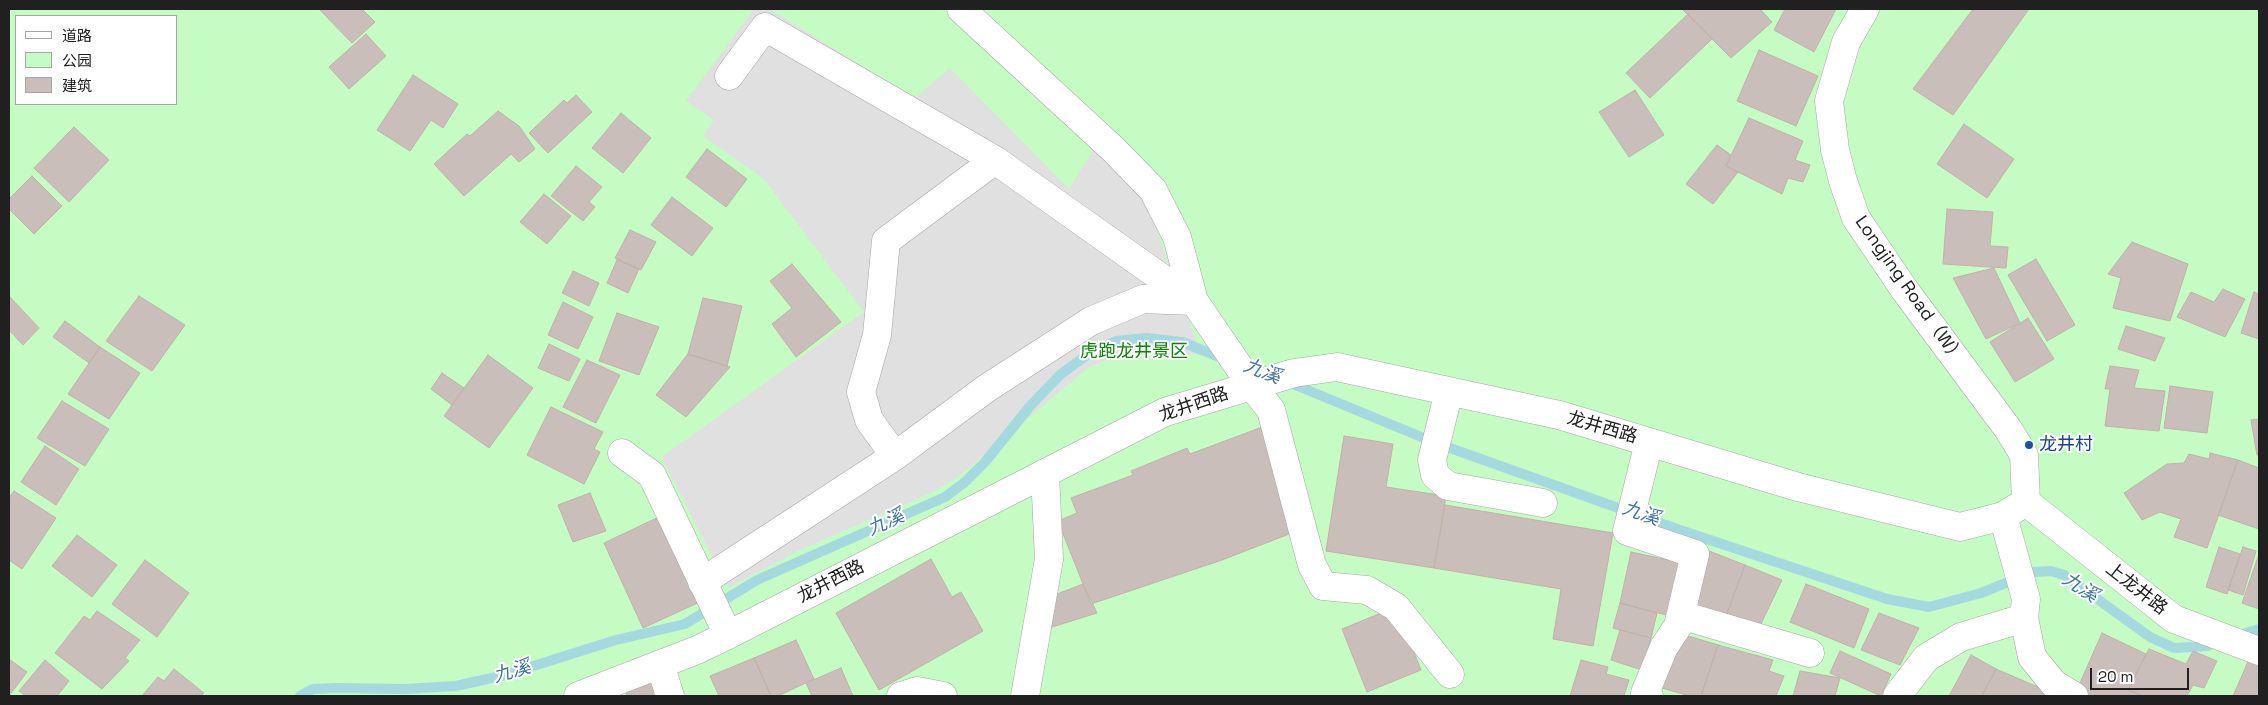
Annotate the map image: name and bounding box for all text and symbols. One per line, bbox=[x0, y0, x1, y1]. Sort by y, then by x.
legend bbox=[15, 15, 178, 105]
text: 道路 bbox=[62, 26, 92, 45]
text: 公园 bbox=[62, 51, 92, 70]
text: 建筑 bbox=[62, 76, 92, 95]
street label: Longjing Road（W） bbox=[1850, 212, 1968, 368]
park label: 虎跑龙井景区 bbox=[1080, 341, 1188, 363]
water label: 九溪 bbox=[1240, 355, 1284, 389]
street label: 龙井西路 bbox=[1156, 383, 1232, 427]
street label: 龙井西路 bbox=[1564, 408, 1640, 448]
place label: 龙井村 bbox=[2039, 434, 2093, 456]
marker: 龙井村 bbox=[2023, 439, 2035, 451]
water label: 九溪 bbox=[1619, 497, 1663, 531]
water label: 九溪 bbox=[864, 505, 908, 541]
street label: 龙井西路 bbox=[794, 556, 868, 608]
street label: 上龙井路 bbox=[2101, 558, 2171, 620]
water label: 九溪 bbox=[2058, 568, 2102, 608]
water label: 九溪 bbox=[491, 656, 533, 688]
scale bar bbox=[2093, 658, 2192, 690]
text: 20 m bbox=[2098, 667, 2133, 686]

